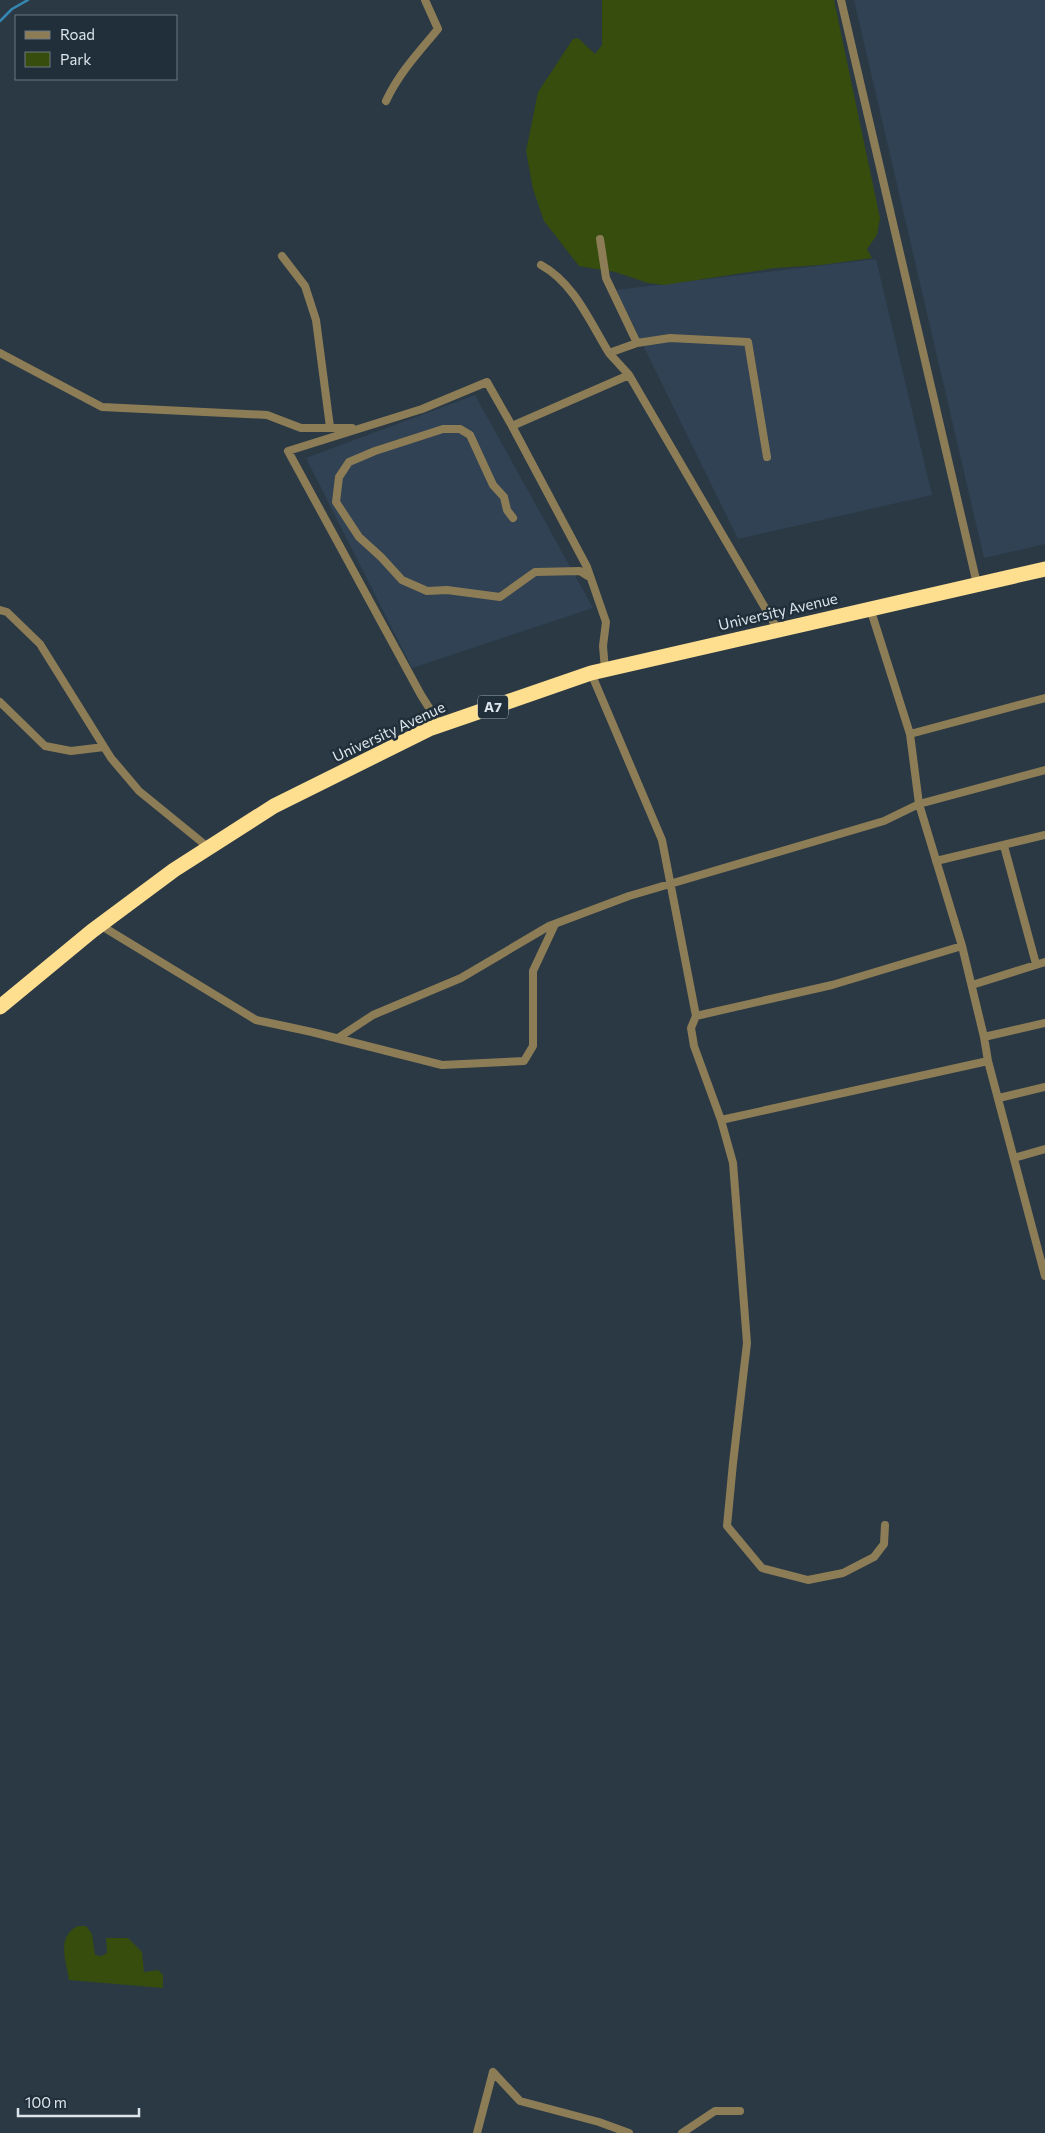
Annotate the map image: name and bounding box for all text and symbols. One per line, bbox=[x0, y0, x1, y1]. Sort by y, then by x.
legend bbox=[15, 15, 178, 80]
text: Road bbox=[60, 25, 95, 43]
text: Park bbox=[60, 50, 91, 68]
street label: University Avenue bbox=[716, 589, 839, 634]
road number: A7 bbox=[478, 696, 508, 719]
street label: University Avenue bbox=[330, 697, 448, 765]
scale bar bbox=[18, 2086, 139, 2118]
text: 100 m bbox=[25, 2093, 67, 2111]

